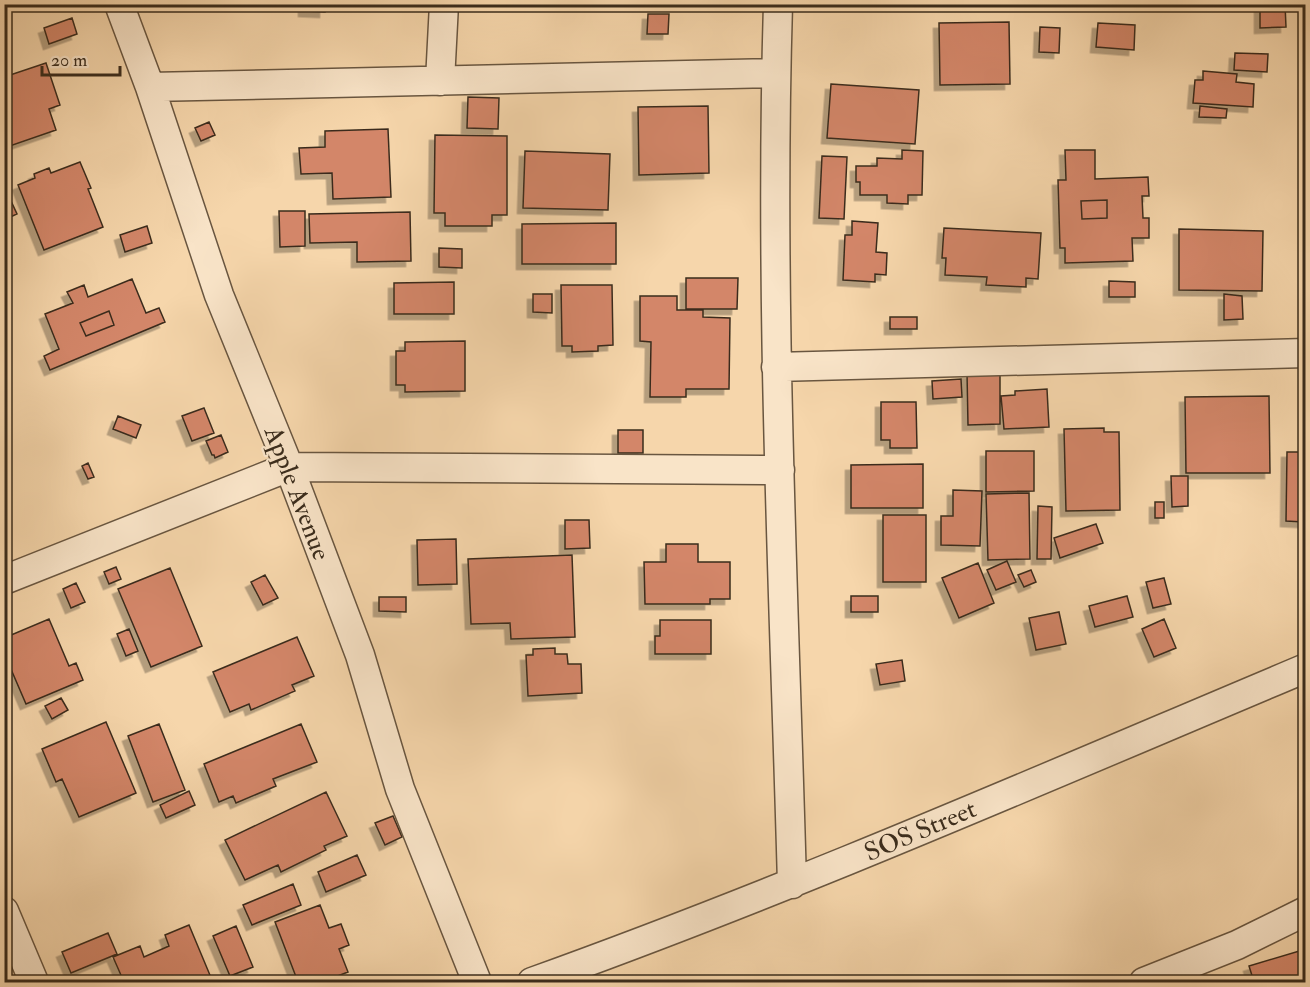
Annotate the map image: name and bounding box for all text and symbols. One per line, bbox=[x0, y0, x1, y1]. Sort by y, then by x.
scale bar bbox=[42, 39, 120, 77]
text: 20 m bbox=[51, 49, 87, 72]
street label: Apple Avenue bbox=[256, 421, 337, 565]
street label: SOS Street bbox=[860, 793, 981, 869]

